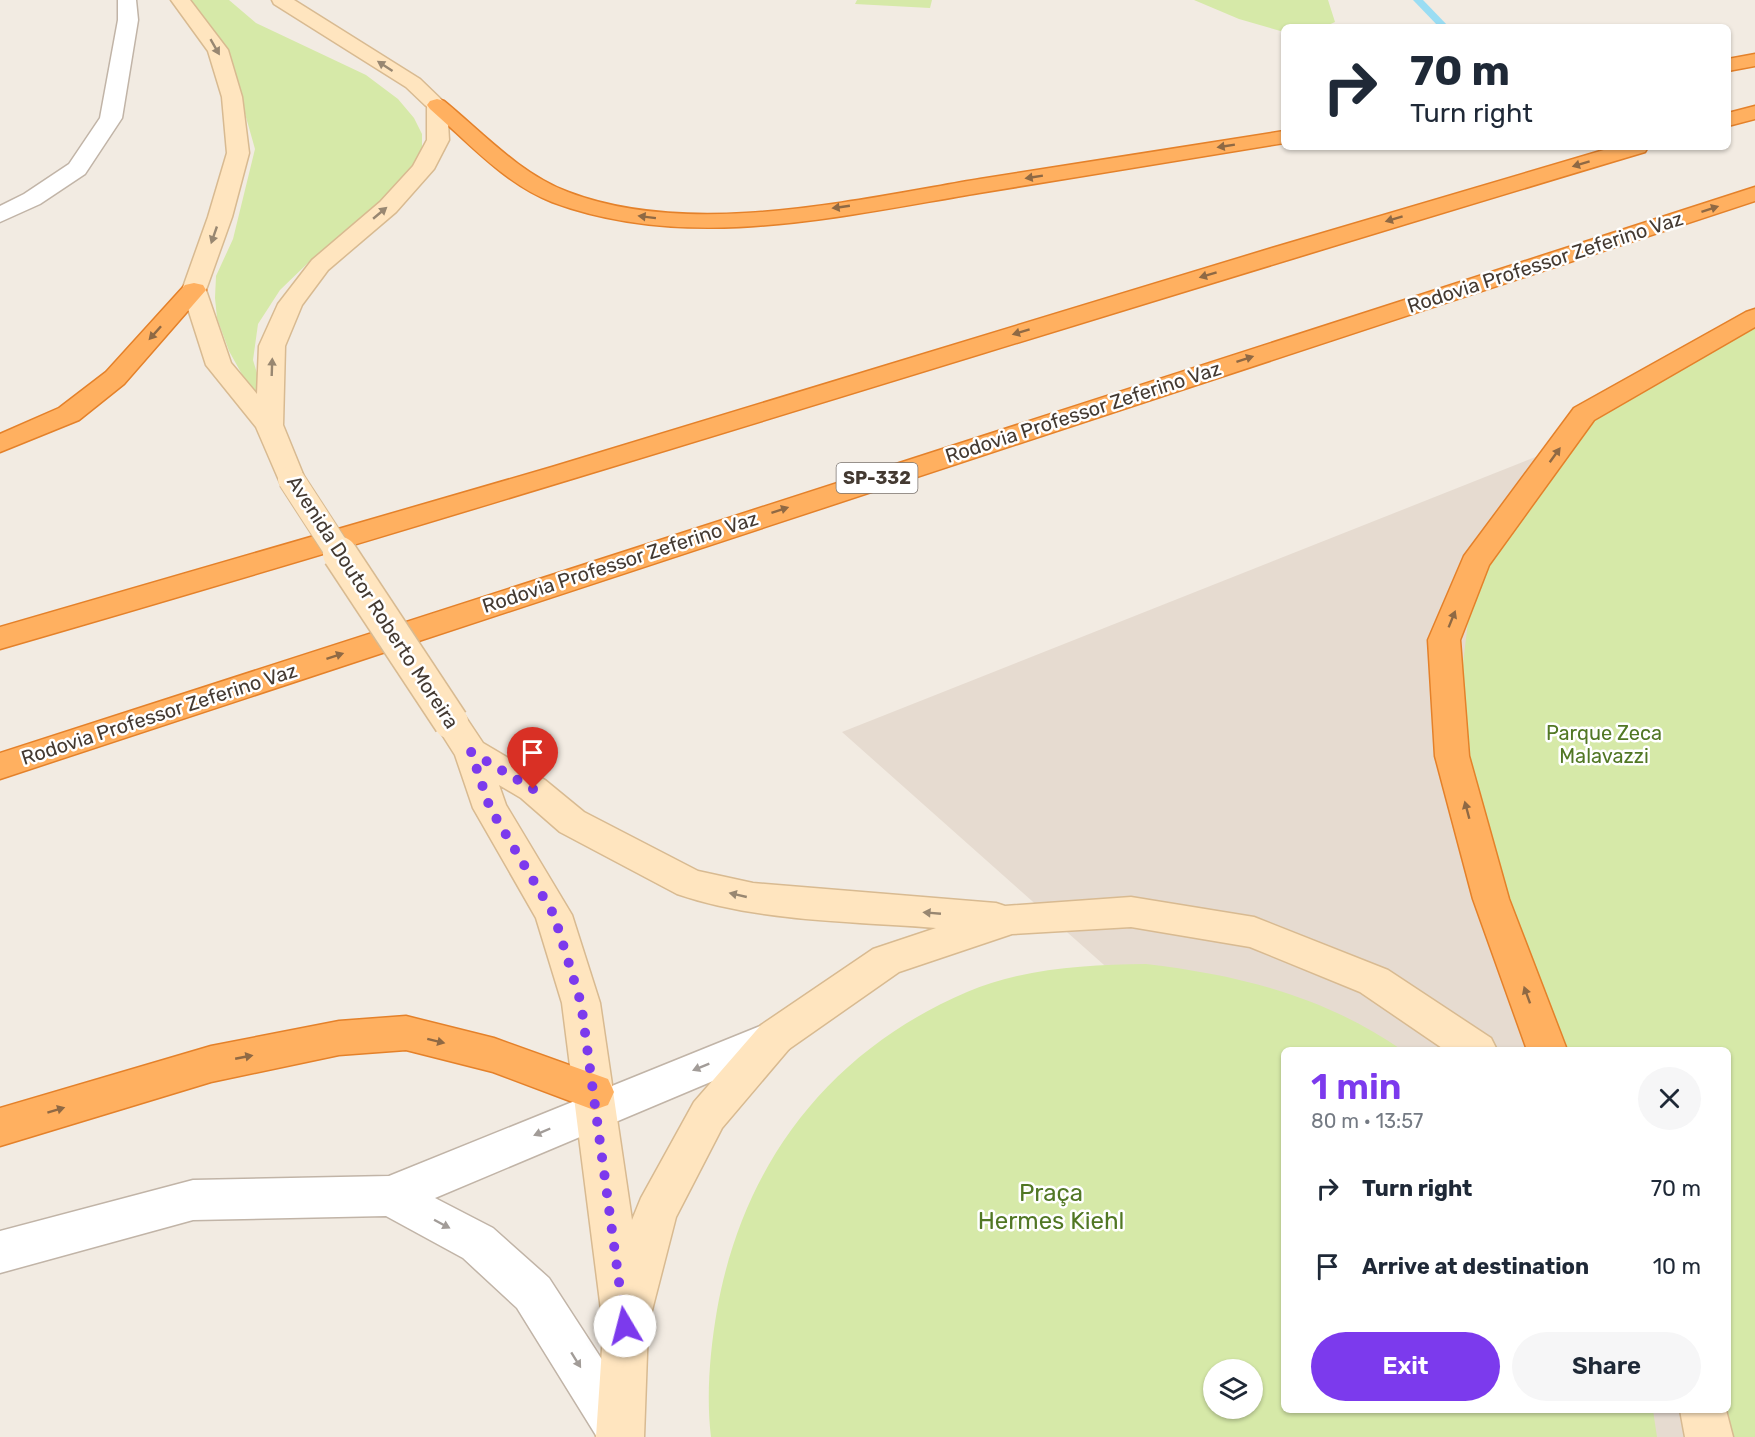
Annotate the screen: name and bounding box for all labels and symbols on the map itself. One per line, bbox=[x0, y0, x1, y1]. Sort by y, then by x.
one-way arrow bbox=[210, 39, 220, 56]
one-way arrow bbox=[377, 60, 394, 71]
one-way arrow bbox=[1217, 142, 1236, 151]
one-way arrow bbox=[1572, 160, 1590, 169]
one-way arrow bbox=[1024, 173, 1043, 182]
one-way arrow bbox=[832, 203, 851, 212]
one-way arrow bbox=[1701, 203, 1719, 213]
street label: Rodovia Professor Zeferino Vaz bbox=[1404, 206, 1686, 318]
one-way arrow bbox=[372, 207, 388, 220]
one-way arrow bbox=[637, 212, 656, 221]
one-way arrow bbox=[1385, 215, 1403, 224]
one-way arrow bbox=[208, 226, 218, 244]
one-way arrow bbox=[1199, 271, 1217, 280]
one-way arrow bbox=[149, 325, 162, 340]
one-way arrow bbox=[1012, 328, 1030, 337]
one-way arrow bbox=[1236, 354, 1254, 363]
street label: Rodovia Professor Zeferino Vaz bbox=[942, 356, 1224, 468]
one-way arrow bbox=[267, 357, 276, 376]
one-way arrow bbox=[1549, 447, 1561, 463]
road number: SP-332 bbox=[836, 463, 918, 493]
street label: Avenida Doutor Roberto Moreira bbox=[282, 471, 464, 733]
one-way arrow bbox=[771, 505, 789, 514]
street label: Rodovia Professor Zeferino Vaz bbox=[479, 506, 761, 618]
one-way arrow bbox=[1448, 610, 1457, 628]
one-way arrow bbox=[326, 650, 344, 660]
street label: Rodovia Professor Zeferino Vaz bbox=[18, 658, 300, 770]
park label: Parque Zeca Malavazzi bbox=[1546, 721, 1662, 768]
pin bbox=[507, 727, 558, 789]
one-way arrow bbox=[1461, 801, 1471, 819]
one-way arrow bbox=[729, 889, 748, 899]
one-way arrow bbox=[923, 908, 942, 918]
one-way arrow bbox=[1521, 986, 1531, 1004]
one-way arrow bbox=[426, 1036, 445, 1046]
one-way arrow bbox=[234, 1052, 253, 1061]
one-way arrow bbox=[692, 1062, 710, 1072]
one-way arrow bbox=[47, 1105, 65, 1114]
one-way arrow bbox=[532, 1127, 550, 1137]
park label: Praça Hermes Kiehl bbox=[978, 1179, 1124, 1235]
one-way arrow bbox=[434, 1219, 451, 1229]
position arrow bbox=[593, 1294, 657, 1358]
one-way arrow bbox=[570, 1352, 581, 1368]

